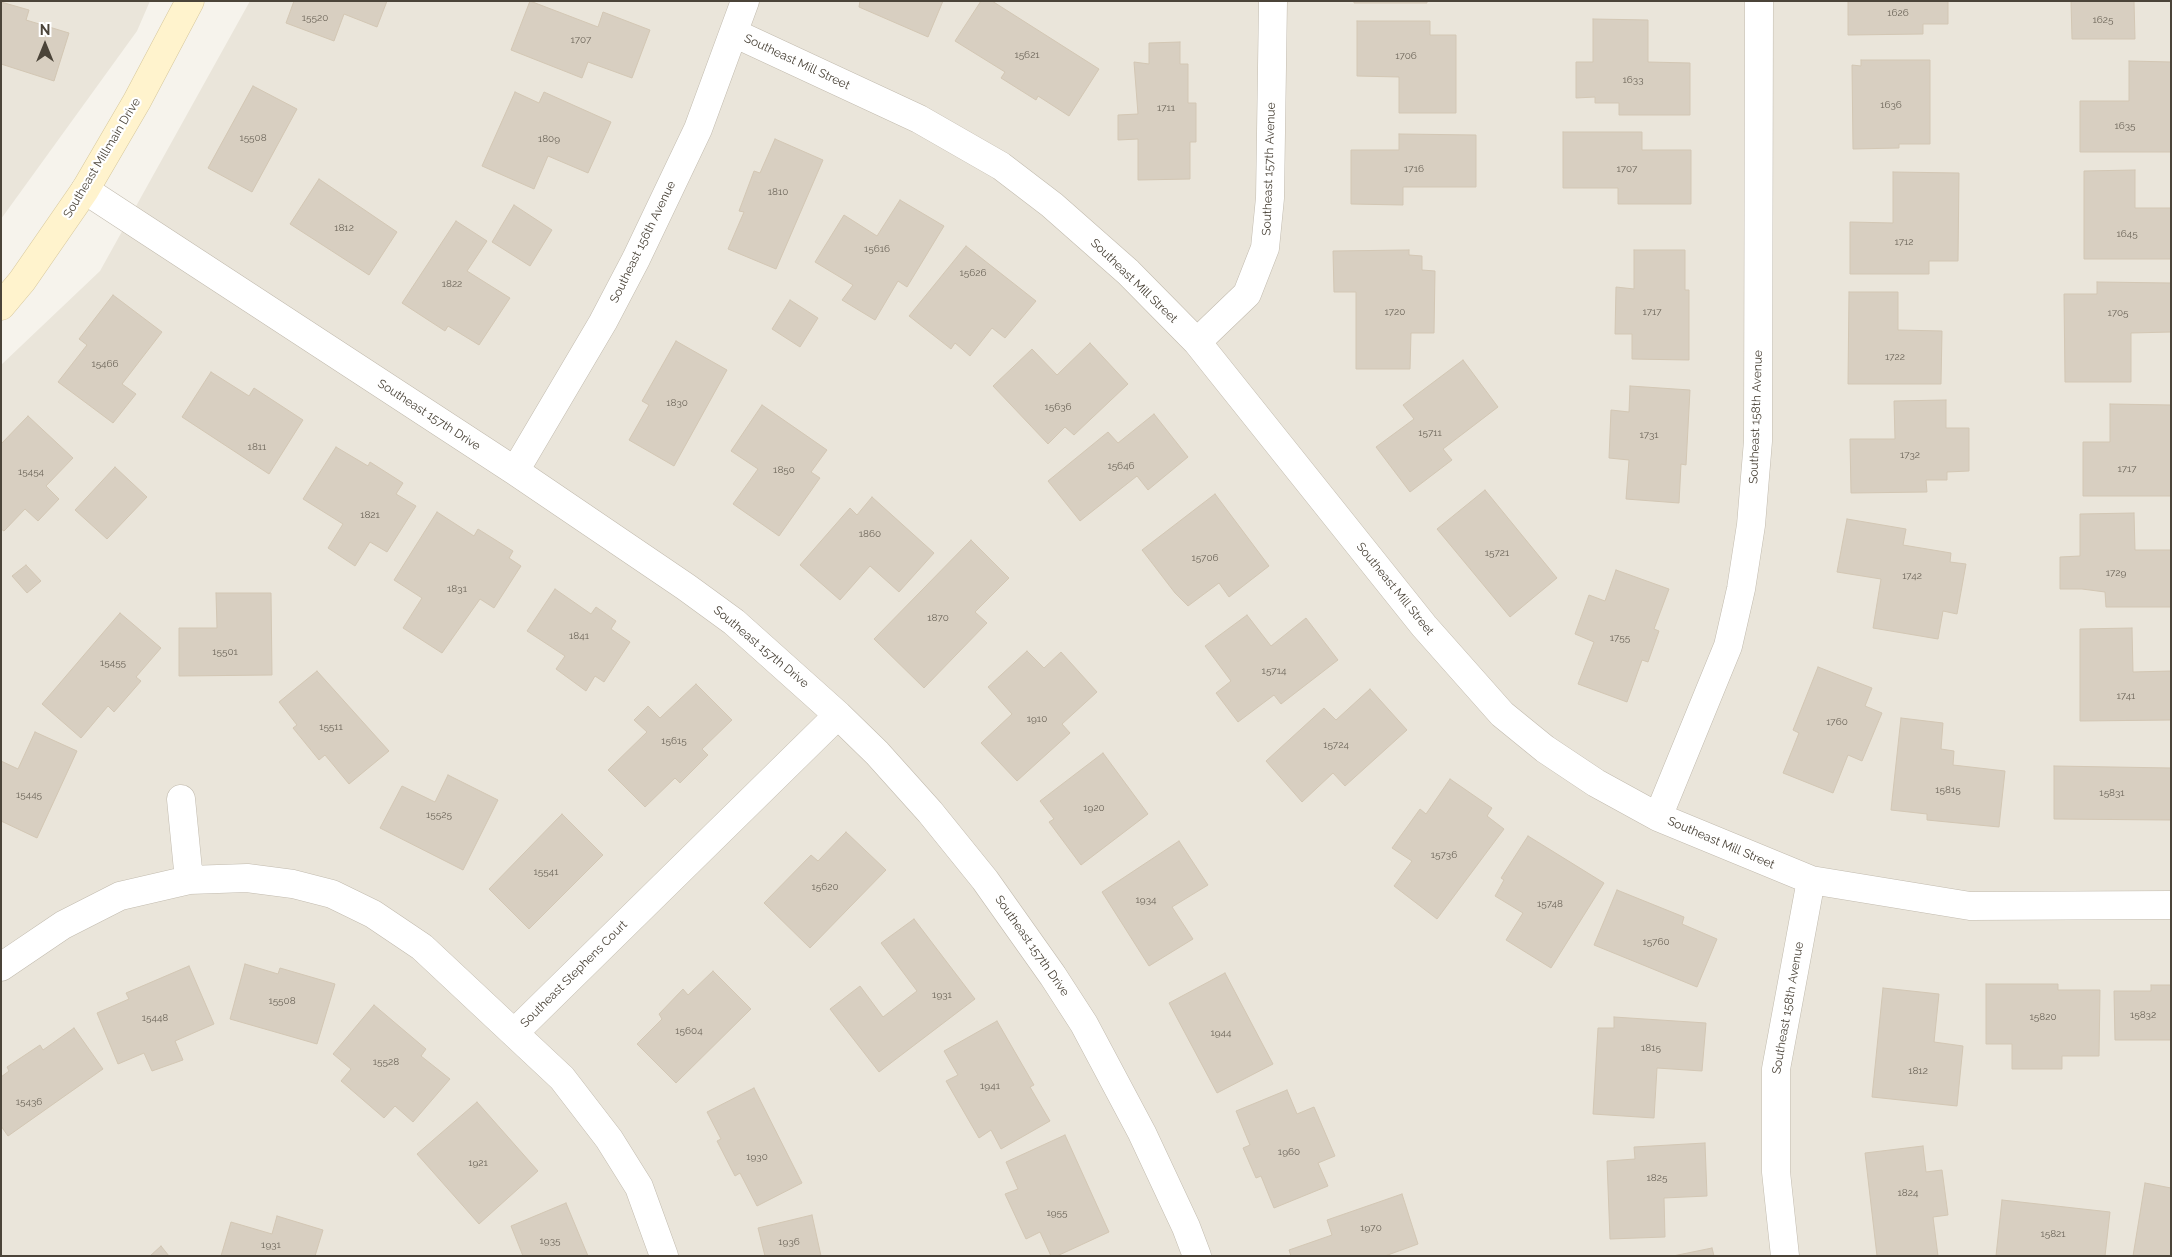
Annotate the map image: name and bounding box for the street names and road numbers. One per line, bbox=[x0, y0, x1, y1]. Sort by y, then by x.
street label: Southeast Mill Street bbox=[742, 31, 852, 93]
street label: Southeast Millmain Drive bbox=[60, 95, 144, 221]
street label: Southeast 157th Avenue bbox=[1259, 102, 1279, 236]
street label: Southeast 156th Avenue bbox=[607, 179, 679, 305]
street label: Southeast Mill Street bbox=[1088, 236, 1180, 326]
street label: Southeast 158th Avenue bbox=[1746, 350, 1766, 484]
street label: Southeast 157th Drive bbox=[375, 376, 483, 454]
street label: Southeast Mill Street bbox=[1353, 540, 1437, 638]
street label: Southeast 157th Drive bbox=[710, 603, 812, 691]
street label: Southeast Mill Street bbox=[1665, 814, 1777, 872]
street label: Southeast 157th Drive bbox=[992, 893, 1072, 999]
street label: Southeast Stephens Court bbox=[518, 918, 630, 1030]
street label: Southeast 158th Avenue bbox=[1769, 941, 1807, 1075]

